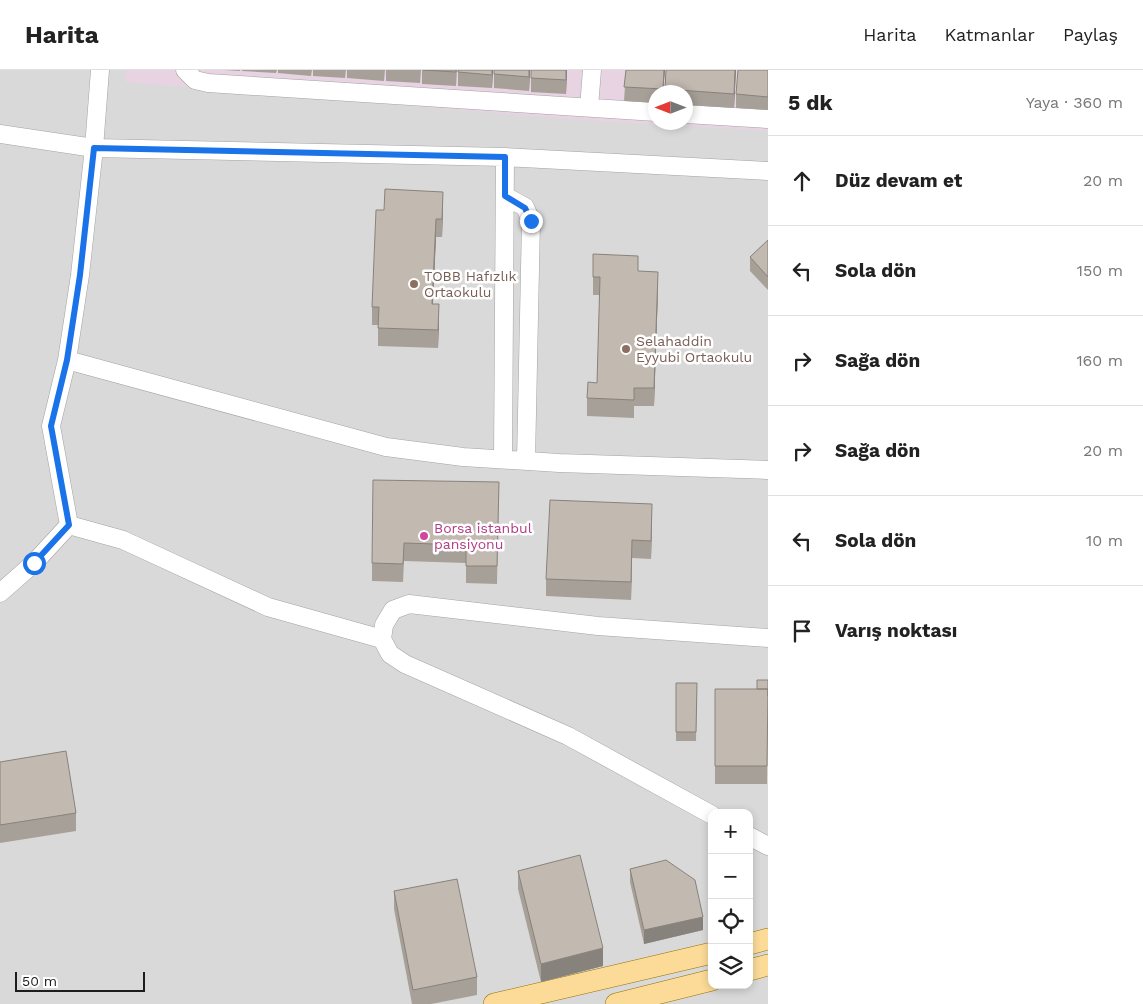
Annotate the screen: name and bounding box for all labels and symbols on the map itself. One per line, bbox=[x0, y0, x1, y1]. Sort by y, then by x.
north arrow bbox=[648, 85, 693, 130]
route end bbox=[520, 210, 543, 233]
place label: TOBB Hafızlık Ortaokulu bbox=[424, 268, 516, 300]
marker: TOBB Hafızlık Ortaokulu bbox=[408, 278, 420, 290]
place label: Selahaddin Eyyubi Ortaokulu bbox=[636, 333, 752, 365]
marker: Selahaddin Eyyubi Ortaokulu bbox=[620, 343, 632, 355]
place label: Borsa istanbul pansiyonu bbox=[434, 520, 533, 552]
marker: Borsa istanbul pansiyonu bbox=[418, 530, 430, 542]
route start bbox=[23, 552, 46, 575]
scale bar bbox=[15, 969, 145, 992]

